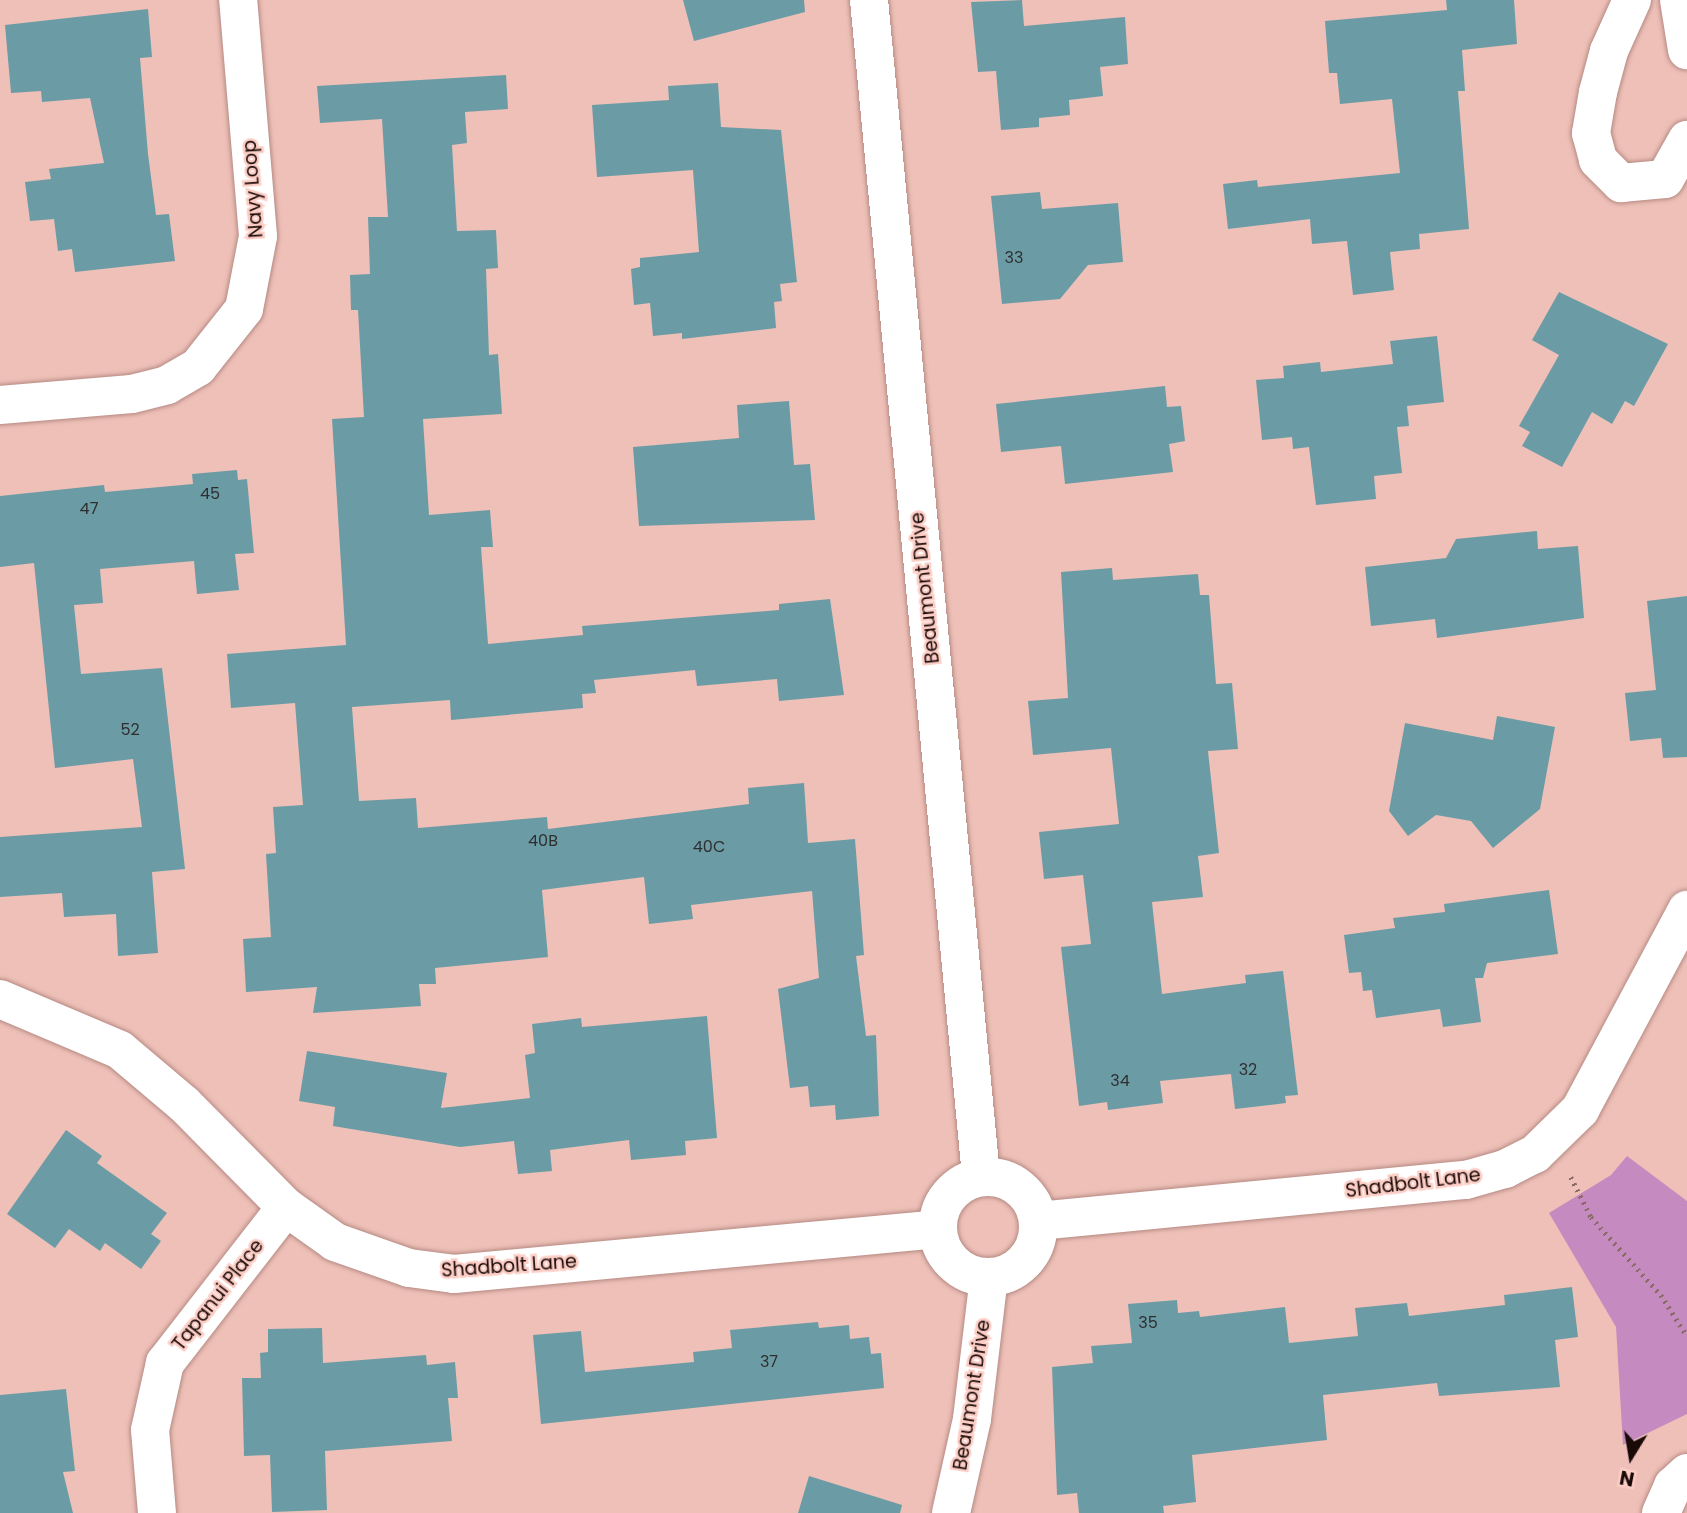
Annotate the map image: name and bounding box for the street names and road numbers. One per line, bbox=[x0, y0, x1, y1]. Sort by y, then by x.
street label: Navy Loop bbox=[238, 139, 268, 239]
street label: Beaumont Drive bbox=[906, 511, 944, 665]
street label: Shadbolt Lane bbox=[1344, 1163, 1482, 1203]
street label: Tapanui Place bbox=[168, 1235, 268, 1355]
street label: Shadbolt Lane bbox=[441, 1250, 577, 1282]
street label: Beaumont Drive bbox=[949, 1318, 995, 1472]

